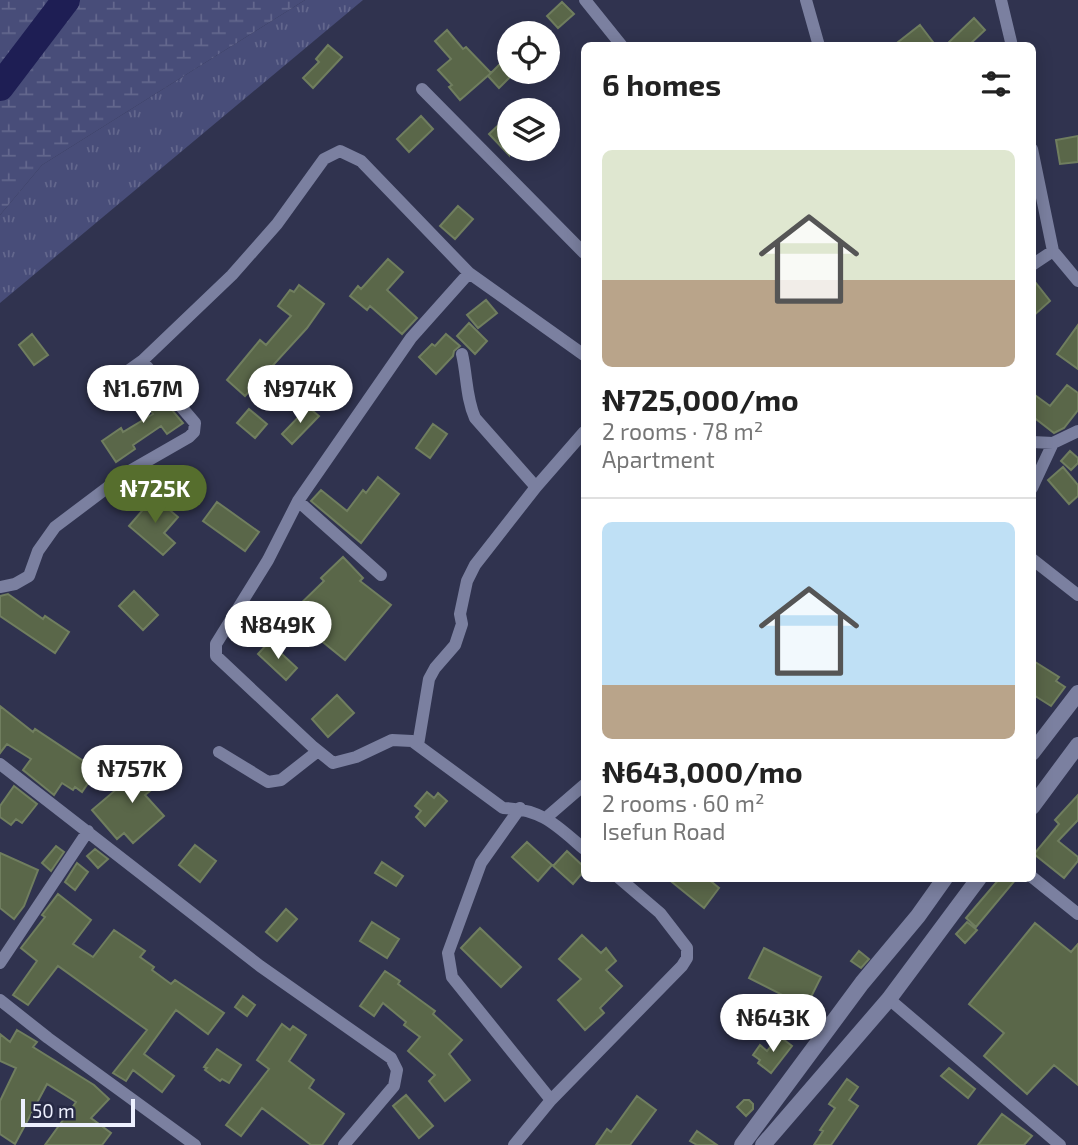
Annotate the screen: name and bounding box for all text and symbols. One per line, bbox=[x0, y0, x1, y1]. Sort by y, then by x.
map controls bbox=[497, 21, 560, 161]
button: locate bbox=[497, 21, 560, 84]
icon: filters bbox=[977, 65, 1015, 103]
text: 6 homes bbox=[602, 66, 721, 102]
button: layers bbox=[497, 98, 560, 161]
icon: home bbox=[746, 196, 872, 322]
pin: ₦1.67M bbox=[86, 366, 200, 425]
pin: ₦974K bbox=[251, 366, 349, 425]
text: ₦1.67M bbox=[103, 374, 183, 402]
text: ₦974K bbox=[264, 374, 336, 402]
text: ₦725,000/mo bbox=[602, 381, 799, 417]
text: 2 rooms · 78 m² bbox=[602, 417, 763, 445]
text: Apartment bbox=[602, 445, 715, 473]
pin: ₦725K bbox=[106, 466, 204, 525]
text: ₦725K bbox=[120, 474, 190, 502]
icon: home bbox=[746, 568, 872, 694]
pin: ₦849K bbox=[229, 602, 327, 661]
text: ₦849K bbox=[241, 610, 315, 638]
pin: ₦757K bbox=[83, 746, 181, 805]
text: ₦643,000/mo bbox=[602, 753, 803, 789]
text: ₦757K bbox=[97, 754, 167, 782]
text: 2 rooms · 60 m² bbox=[602, 789, 764, 817]
text: Isefun Road bbox=[602, 817, 725, 845]
pin: ₦643K bbox=[724, 995, 822, 1054]
text: ₦643K bbox=[736, 1003, 810, 1031]
scale bar bbox=[21, 1096, 135, 1128]
text: 50 m bbox=[32, 1099, 75, 1122]

